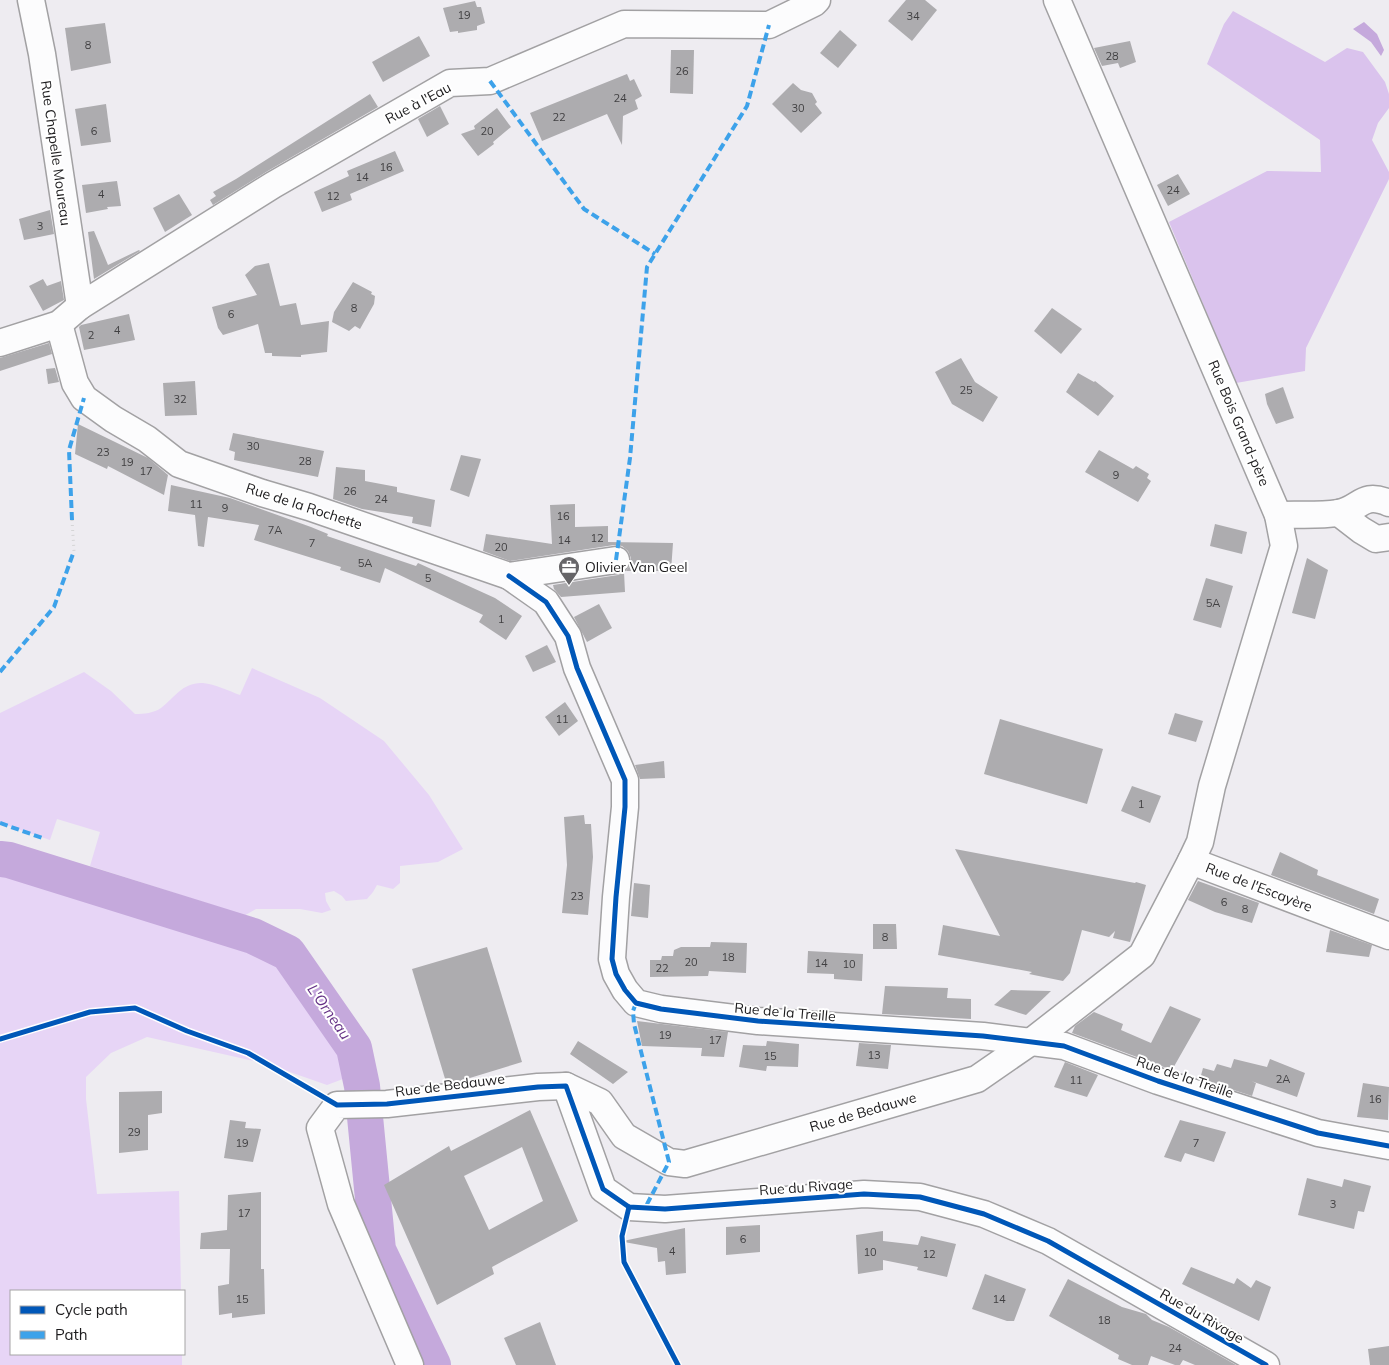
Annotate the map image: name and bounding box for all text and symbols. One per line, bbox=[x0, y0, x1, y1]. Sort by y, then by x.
house number: 19 bbox=[457, 8, 471, 22]
house number: 34 bbox=[906, 9, 920, 23]
house number: 8 bbox=[85, 38, 92, 52]
house number: 28 bbox=[1105, 49, 1119, 63]
house number: 26 bbox=[675, 64, 689, 78]
street label: Rue à l'Eau bbox=[382, 78, 454, 128]
street label: Rue Chapelle Moureau bbox=[37, 79, 75, 227]
house number: 24 bbox=[613, 91, 627, 105]
house number: 30 bbox=[791, 101, 805, 115]
house number: 22 bbox=[552, 110, 566, 124]
house number: 6 bbox=[91, 124, 98, 138]
house number: 20 bbox=[480, 124, 494, 138]
house number: 16 bbox=[379, 160, 393, 174]
house number: 14 bbox=[355, 170, 369, 184]
house number: 24 bbox=[1166, 183, 1180, 197]
house number: 4 bbox=[98, 187, 105, 201]
house number: 12 bbox=[326, 189, 340, 203]
house number: 3 bbox=[37, 219, 43, 233]
house number: 8 bbox=[351, 301, 358, 315]
house number: 6 bbox=[228, 307, 235, 321]
house number: 4 bbox=[114, 323, 121, 337]
house number: 2 bbox=[88, 328, 95, 342]
street label: Rue Bois Grand-père bbox=[1204, 357, 1274, 489]
house number: 25 bbox=[959, 383, 973, 397]
house number: 32 bbox=[173, 392, 187, 406]
house number: 30 bbox=[246, 439, 260, 453]
house number: 23 bbox=[96, 445, 110, 459]
house number: 28 bbox=[298, 454, 312, 468]
house number: 19 bbox=[120, 455, 134, 469]
house number: 17 bbox=[139, 464, 153, 478]
house number: 9 bbox=[1113, 468, 1119, 482]
street label: Rue de la Rochette bbox=[243, 479, 365, 533]
house number: 26 bbox=[343, 484, 357, 498]
house number: 24 bbox=[374, 492, 388, 506]
house number: 11 bbox=[189, 497, 203, 511]
house number: 9 bbox=[222, 501, 228, 515]
house number: 16 bbox=[556, 509, 570, 523]
house number: 7A bbox=[268, 523, 282, 537]
house number: 12 bbox=[590, 531, 604, 545]
house number: 14 bbox=[557, 533, 571, 547]
house number: 7 bbox=[309, 536, 315, 550]
house number: 20 bbox=[494, 540, 508, 554]
office icon: Olivier Van Geel bbox=[557, 555, 581, 586]
house number: 5A bbox=[358, 556, 372, 570]
place label: Olivier Van Geel bbox=[585, 558, 688, 576]
house number: 5 bbox=[425, 571, 432, 585]
house number: 5A bbox=[1206, 596, 1220, 610]
house number: 1 bbox=[498, 612, 504, 626]
house number: 11 bbox=[555, 712, 569, 726]
house number: 1 bbox=[1138, 797, 1144, 811]
street label: Rue de l'Escayère bbox=[1203, 858, 1315, 916]
house number: 23 bbox=[570, 889, 584, 903]
house number: 6 bbox=[1221, 895, 1228, 909]
house number: 8 bbox=[1242, 902, 1249, 916]
house number: 8 bbox=[882, 930, 889, 944]
house number: 18 bbox=[721, 950, 735, 964]
house number: 20 bbox=[684, 955, 698, 969]
house number: 14 bbox=[814, 956, 828, 970]
house number: 10 bbox=[842, 957, 856, 971]
house number: 22 bbox=[655, 961, 669, 975]
water label: L'Orneau bbox=[304, 980, 355, 1043]
street label: Rue de la Treille bbox=[734, 999, 836, 1025]
house number: 19 bbox=[658, 1028, 672, 1042]
house number: 17 bbox=[708, 1033, 722, 1047]
house number: 13 bbox=[867, 1048, 881, 1062]
house number: 15 bbox=[763, 1049, 777, 1063]
street label: Rue de la Treille bbox=[1134, 1052, 1236, 1102]
street label: Rue de Bedauwe bbox=[394, 1069, 506, 1101]
house number: 2A bbox=[1276, 1072, 1290, 1086]
house number: 11 bbox=[1069, 1073, 1083, 1087]
street label: Rue de Bedauwe bbox=[807, 1088, 919, 1136]
house number: 16 bbox=[1368, 1092, 1382, 1106]
house number: 29 bbox=[127, 1125, 141, 1139]
house number: 19 bbox=[235, 1136, 249, 1150]
house number: 7 bbox=[1193, 1136, 1199, 1150]
street label: Rue du Rivage bbox=[759, 1175, 853, 1199]
house number: 3 bbox=[1330, 1197, 1336, 1211]
house number: 17 bbox=[237, 1206, 251, 1220]
house number: 6 bbox=[740, 1232, 747, 1246]
house number: 4 bbox=[669, 1244, 676, 1258]
house number: 10 bbox=[863, 1245, 877, 1259]
house number: 12 bbox=[922, 1247, 936, 1261]
street label: Rue du Rivage bbox=[1157, 1285, 1247, 1347]
legend bbox=[10, 1290, 185, 1355]
house number: 15 bbox=[235, 1292, 249, 1306]
house number: 14 bbox=[992, 1292, 1006, 1306]
text: Cycle path bbox=[55, 1300, 128, 1319]
house number: 18 bbox=[1097, 1313, 1111, 1327]
text: Path bbox=[55, 1325, 87, 1344]
house number: 24 bbox=[1168, 1341, 1182, 1355]

